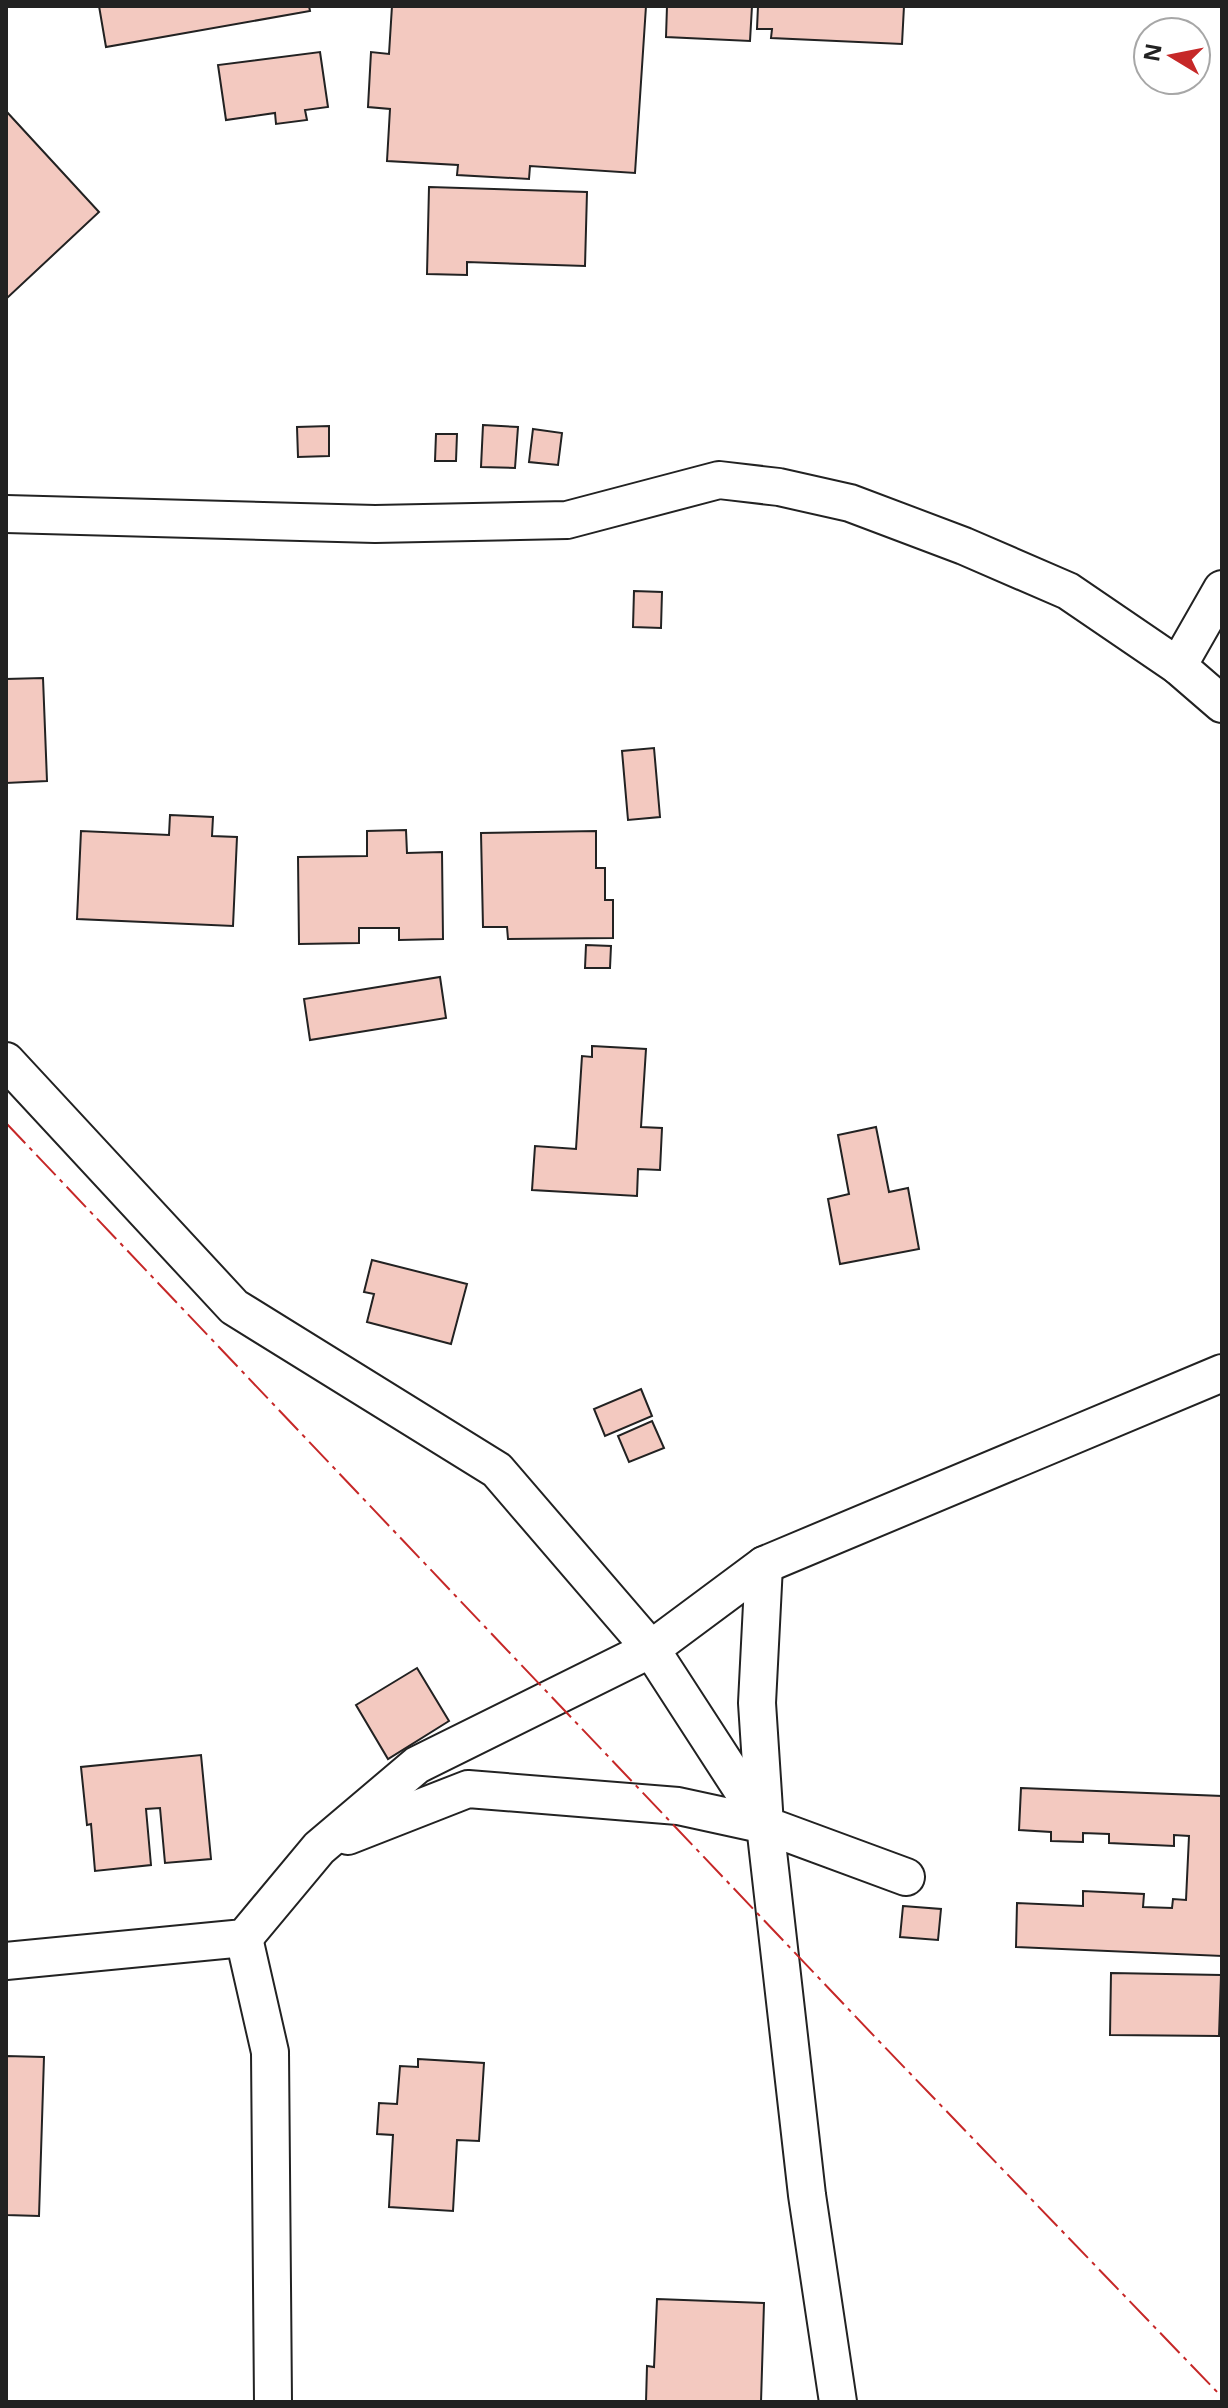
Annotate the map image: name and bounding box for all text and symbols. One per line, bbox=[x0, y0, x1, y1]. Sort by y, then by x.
north arrow bbox=[1132, 16, 1212, 96]
text: N bbox=[1135, 41, 1168, 64]

